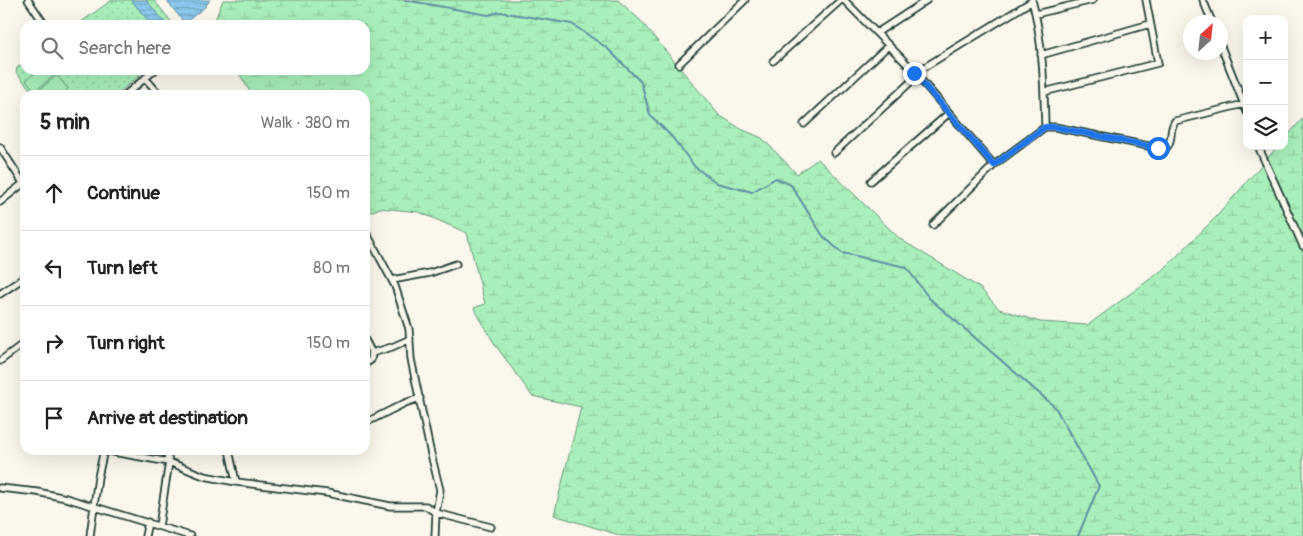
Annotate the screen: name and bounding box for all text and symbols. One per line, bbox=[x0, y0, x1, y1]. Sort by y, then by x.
north arrow bbox=[1183, 15, 1228, 60]
map controls bbox=[1243, 15, 1288, 150]
button: + bbox=[1243, 15, 1288, 60]
search box bbox=[20, 20, 370, 75]
icon: search bbox=[38, 34, 66, 62]
text: Search here bbox=[78, 36, 171, 60]
button: − bbox=[1243, 60, 1288, 105]
route end bbox=[903, 62, 926, 85]
button: layers bbox=[1243, 105, 1288, 150]
text: 5 min bbox=[40, 109, 90, 136]
text: Walk · 380 m bbox=[261, 113, 350, 133]
route start bbox=[1147, 137, 1170, 160]
icon: ahead bbox=[40, 179, 68, 207]
text: Continue bbox=[87, 181, 160, 205]
text: 150 m bbox=[306, 183, 350, 203]
icon: left bbox=[40, 254, 68, 282]
text: Turn left bbox=[87, 256, 157, 280]
text: 80 m bbox=[313, 258, 350, 278]
icon: right bbox=[40, 329, 68, 357]
text: Turn right bbox=[87, 331, 165, 355]
text: 150 m bbox=[306, 333, 350, 353]
icon: arrive bbox=[40, 404, 68, 432]
text: Arrive at destination bbox=[87, 406, 248, 430]

